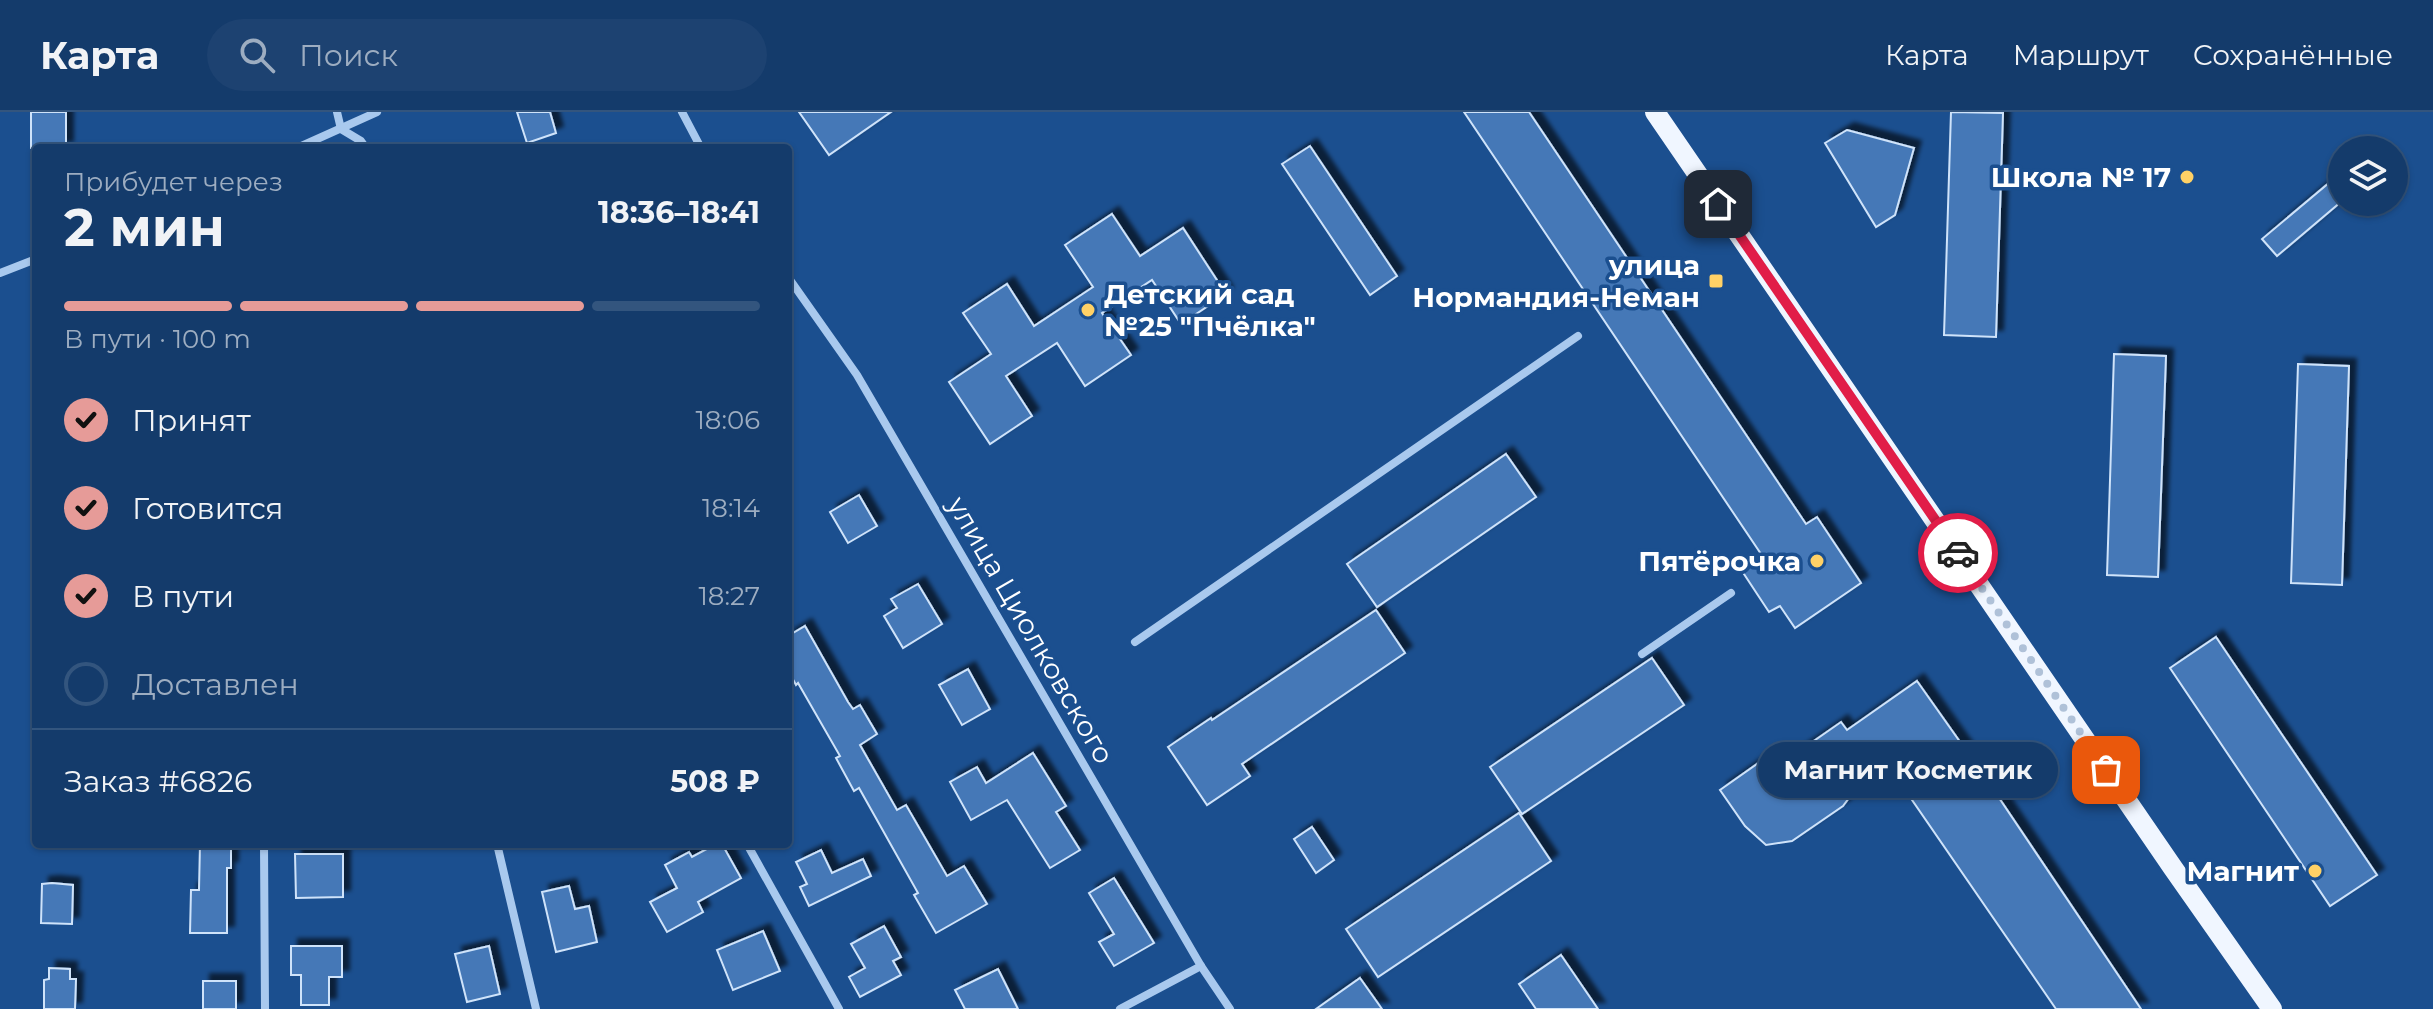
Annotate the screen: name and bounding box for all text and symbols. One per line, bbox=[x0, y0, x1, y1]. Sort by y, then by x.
search box bbox=[207, 19, 767, 91]
text: Карта bbox=[40, 32, 159, 79]
icon: search bbox=[235, 33, 279, 77]
text: Поиск bbox=[299, 37, 398, 74]
text: Карта bbox=[1885, 38, 1969, 72]
text: Маршрут bbox=[2013, 38, 2149, 72]
text: Сохранённые bbox=[2193, 38, 2393, 72]
map controls bbox=[2328, 136, 2408, 216]
button: layers bbox=[2328, 136, 2408, 216]
place label: Школа № 17 bbox=[1991, 160, 2171, 194]
text: Прибудет через bbox=[64, 166, 283, 198]
marker: Школа № 17 bbox=[2178, 168, 2196, 186]
pin bbox=[1684, 170, 1752, 238]
icon: home bbox=[1696, 182, 1740, 226]
text: 18:36–18:41 bbox=[598, 194, 760, 231]
text: 2 мин bbox=[64, 196, 225, 259]
place label: улица Нормандия-Неман bbox=[1412, 248, 1700, 314]
marker: улица Нормандия-Неман bbox=[1707, 272, 1725, 290]
place label: Детский сад №25 "Пчёлка" bbox=[1104, 277, 1316, 343]
marker: Детский сад №25 "Пчёлка" bbox=[1079, 301, 1097, 319]
text: В пути · 100 m bbox=[64, 323, 251, 355]
icon: check bbox=[64, 398, 108, 442]
text: Принят bbox=[132, 402, 251, 439]
text: 18:06 bbox=[695, 404, 760, 436]
icon: check bbox=[64, 486, 108, 530]
street label: улица Циолковского bbox=[940, 489, 1121, 770]
text: Готовится bbox=[132, 490, 284, 527]
text: 18:14 bbox=[702, 492, 760, 524]
courier bbox=[1918, 513, 1998, 593]
icon: car bbox=[1936, 531, 1980, 575]
place label: Пятёрочка bbox=[1638, 544, 1801, 578]
marker: Пятёрочка bbox=[1808, 552, 1826, 570]
icon: check bbox=[64, 574, 108, 618]
text: В пути bbox=[132, 578, 234, 615]
text: 18:27 bbox=[698, 580, 760, 612]
text: Доставлен bbox=[132, 666, 299, 703]
pin bbox=[2072, 736, 2140, 804]
callout: Магнит Косметик bbox=[1758, 742, 2058, 798]
icon: bag bbox=[2084, 748, 2128, 792]
text: Магнит Косметик bbox=[1783, 754, 2033, 786]
text: Заказ #6826 bbox=[64, 763, 252, 800]
text: 508 ₽ bbox=[670, 763, 760, 800]
place label: Магнит bbox=[2186, 854, 2299, 888]
marker: Магнит bbox=[2306, 862, 2324, 880]

